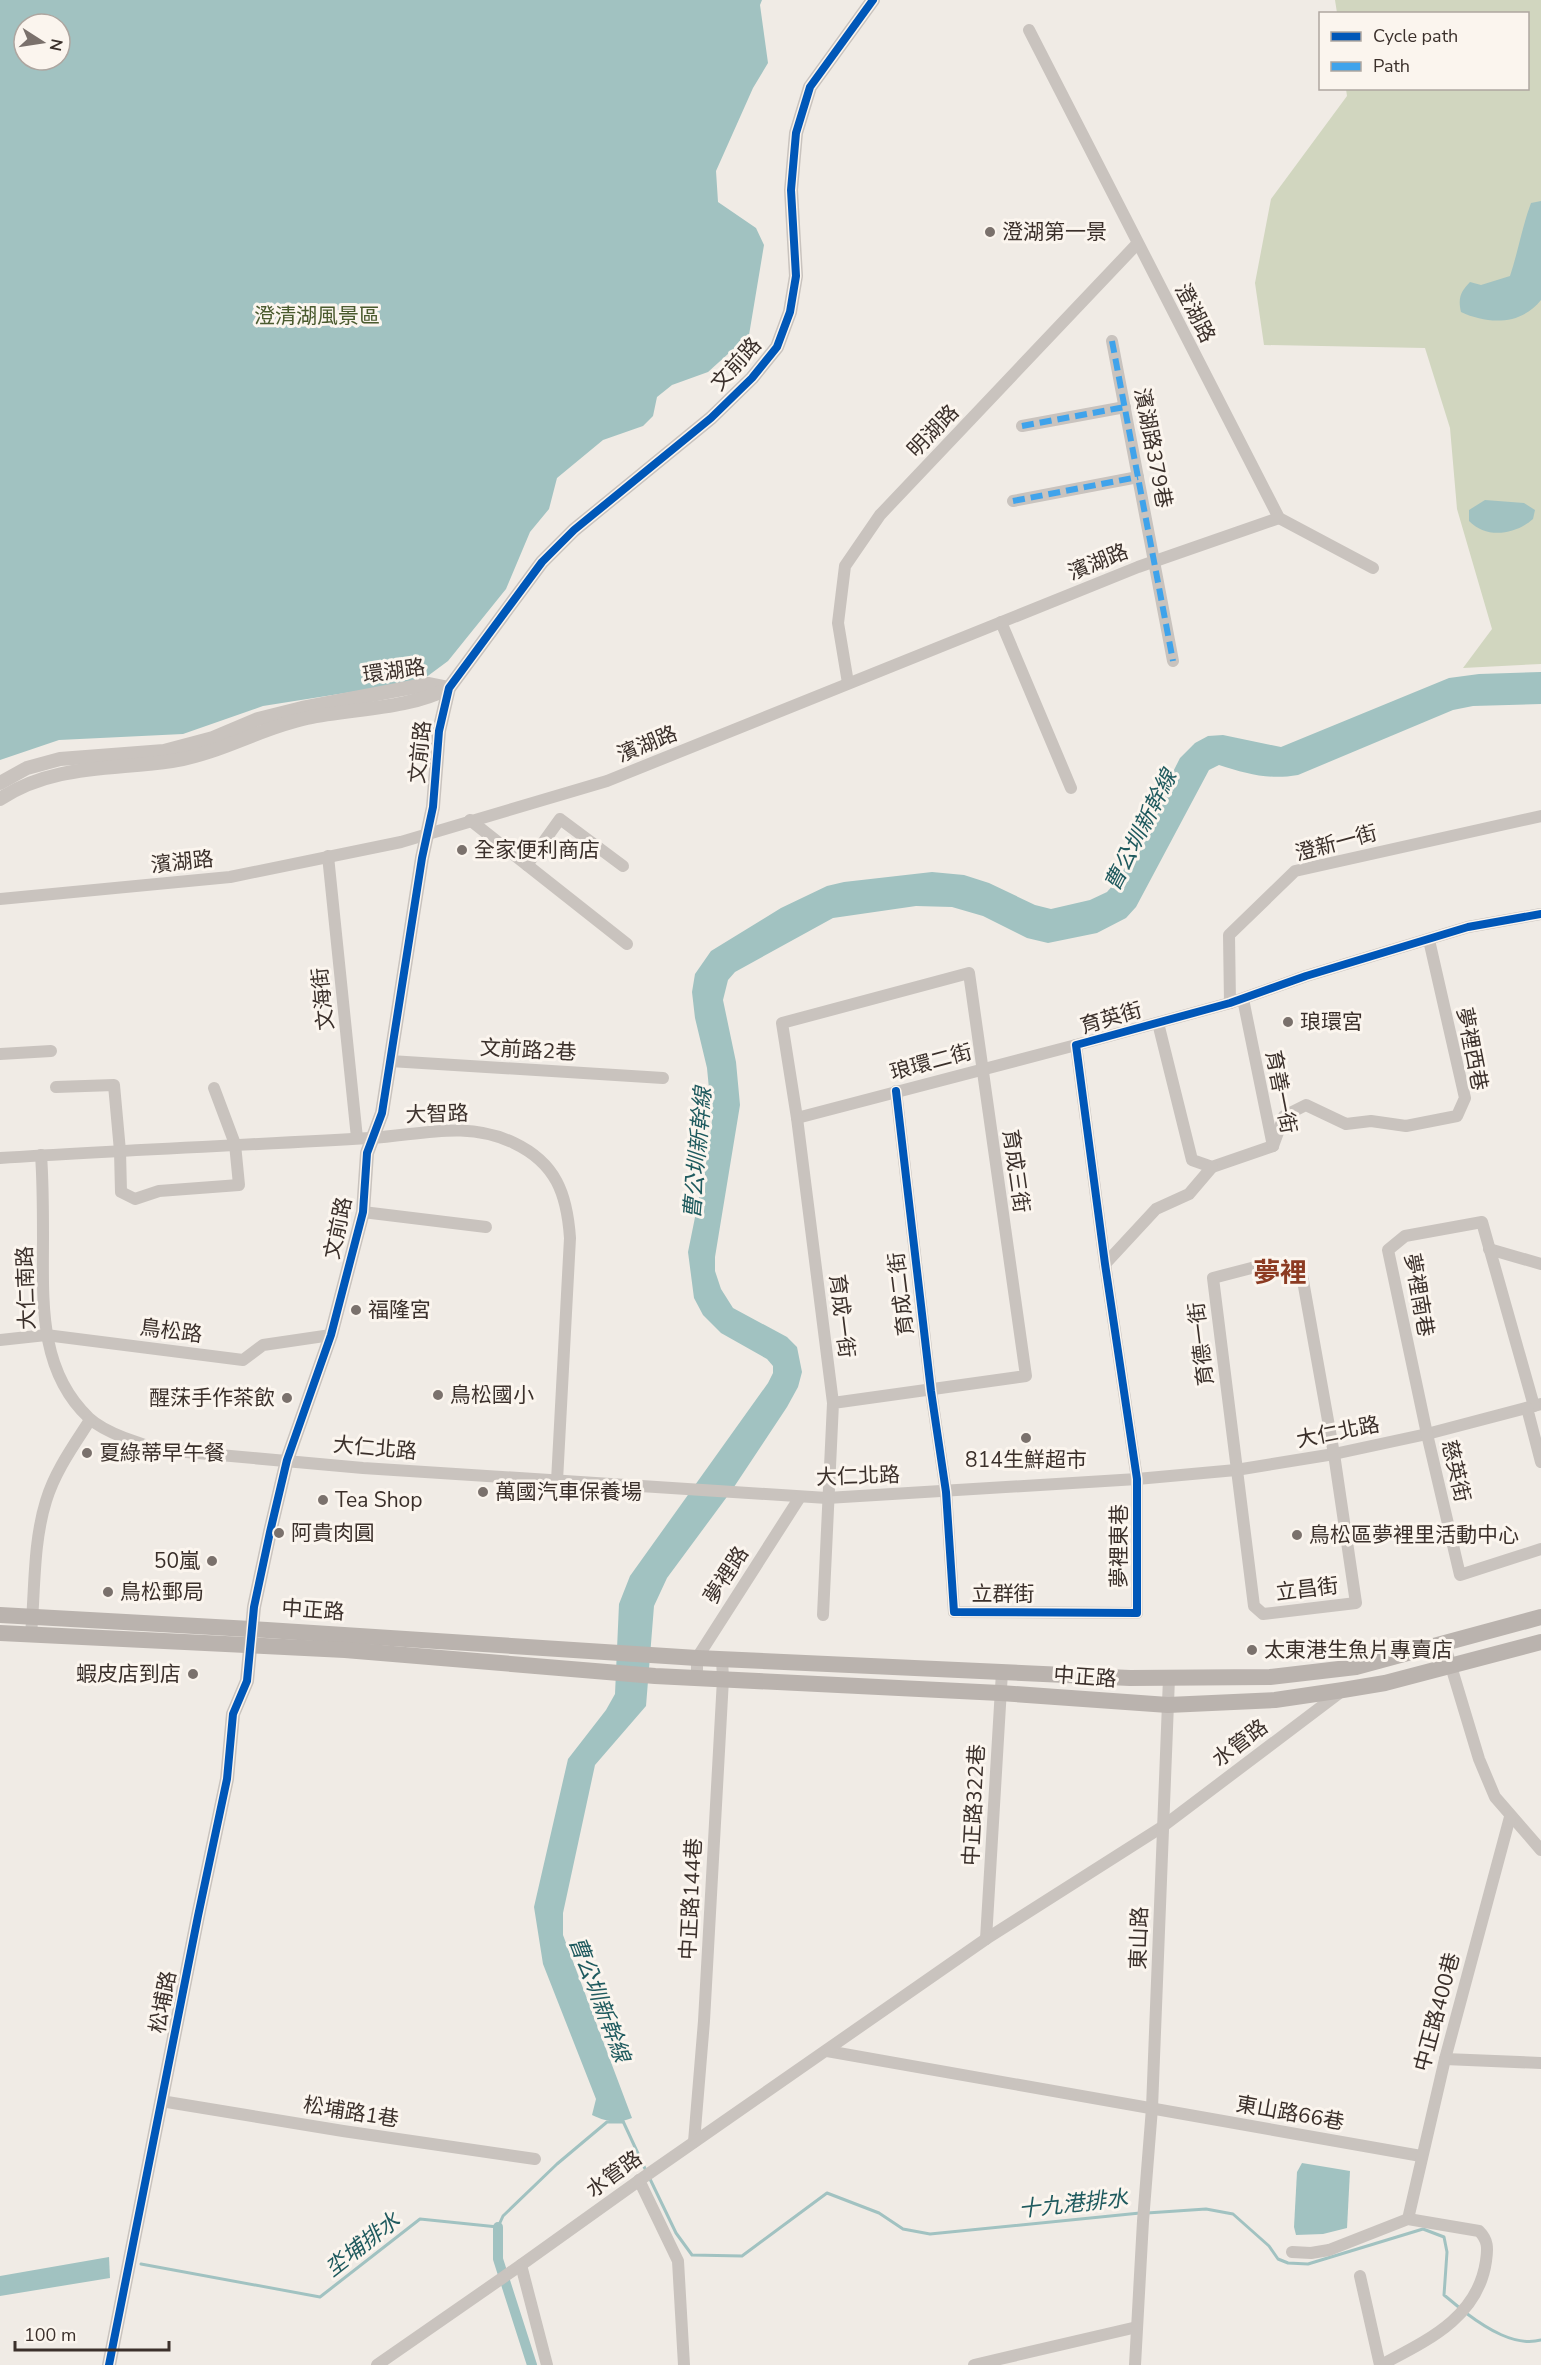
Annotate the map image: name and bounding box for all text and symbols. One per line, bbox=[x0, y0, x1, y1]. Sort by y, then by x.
north arrow bbox=[12, 12, 72, 72]
legend bbox=[1319, 12, 1529, 90]
text: Cycle path bbox=[1373, 24, 1458, 48]
text: N bbox=[44, 37, 68, 53]
text: Path bbox=[1373, 54, 1410, 78]
place label: 澄湖第一景 bbox=[1002, 218, 1107, 246]
marker: 澄湖第一景 bbox=[983, 225, 997, 239]
street label: 澄湖路 bbox=[1168, 279, 1222, 347]
park label: 澄清湖風景區 bbox=[254, 302, 380, 330]
street label: 文前路 bbox=[705, 331, 767, 397]
street label: 濱湖路379巷 bbox=[1128, 386, 1178, 510]
street label: 明湖路 bbox=[901, 399, 965, 463]
street label: 濱湖路 bbox=[1064, 537, 1132, 587]
street label: 環湖路 bbox=[361, 653, 427, 689]
street label: 文前路 bbox=[403, 719, 437, 785]
street label: 濱湖路 bbox=[613, 719, 681, 769]
water label: 曹公圳新幹線 bbox=[1098, 762, 1186, 896]
street label: 澄新一街 bbox=[1292, 819, 1380, 867]
place label: 全家便利商店 bbox=[474, 836, 600, 864]
marker: 全家便利商店 bbox=[455, 843, 469, 857]
street label: 濱湖路 bbox=[149, 845, 215, 879]
street label: 文海街 bbox=[306, 966, 340, 1032]
street label: 育英街 bbox=[1077, 996, 1145, 1040]
street label: 夢裡西巷 bbox=[1450, 1005, 1494, 1093]
place label: 琅環宮 bbox=[1300, 1008, 1363, 1036]
marker: 琅環宮 bbox=[1281, 1015, 1295, 1029]
street label: 文前路2巷 bbox=[479, 1033, 577, 1067]
street label: 琅環二街 bbox=[887, 1038, 975, 1086]
street label: 育善一街 bbox=[1259, 1048, 1303, 1136]
water label: 曹公圳新幹線 bbox=[677, 1083, 719, 1220]
street label: 大智路 bbox=[405, 1099, 469, 1129]
street label: 育成三街 bbox=[996, 1127, 1036, 1215]
street label: 文前路 bbox=[318, 1194, 358, 1262]
street label: 大仁南路 bbox=[11, 1246, 41, 1330]
street label: 育成二街 bbox=[882, 1251, 920, 1337]
street label: 夢裡南巷 bbox=[1398, 1251, 1440, 1339]
district label: 夢裡 bbox=[1253, 1255, 1307, 1292]
street label: 育成一街 bbox=[823, 1273, 861, 1359]
place label: 福隆宮 bbox=[368, 1296, 431, 1324]
street label: 育德一街 bbox=[1182, 1301, 1220, 1387]
marker: 福隆宮 bbox=[349, 1303, 363, 1317]
street label: 鳥松路 bbox=[138, 1313, 204, 1349]
place label: 鳥松國小 bbox=[450, 1381, 534, 1409]
place label: 醒莯手作茶飲 bbox=[149, 1384, 275, 1412]
marker: 鳥松國小 bbox=[431, 1388, 445, 1402]
marker: 醒莯手作茶飲 bbox=[280, 1391, 294, 1405]
street label: 大仁北路 bbox=[1294, 1410, 1382, 1454]
street label: 大仁北路 bbox=[332, 1430, 418, 1466]
marker: 814生鮮超市 bbox=[1019, 1431, 1033, 1445]
street label: 慈英街 bbox=[1435, 1437, 1477, 1505]
place label: 夏綠蒂早午餐 bbox=[99, 1439, 225, 1467]
marker: 夏綠蒂早午餐 bbox=[80, 1446, 94, 1460]
place label: 814生鮮超市 bbox=[965, 1446, 1087, 1474]
street label: 大仁北路 bbox=[816, 1461, 900, 1491]
place label: 萬國汽車保養場 bbox=[495, 1478, 642, 1506]
marker: 萬國汽車保養場 bbox=[476, 1485, 490, 1499]
place label: Tea Shop bbox=[335, 1486, 423, 1514]
marker: Tea Shop bbox=[316, 1493, 330, 1507]
street label: 夢裡東巷 bbox=[1105, 1504, 1133, 1588]
place label: 阿貴肉圓 bbox=[291, 1519, 375, 1547]
place label: 鳥松區夢裡里活動中心 bbox=[1309, 1521, 1519, 1549]
marker: 阿貴肉圓 bbox=[272, 1526, 286, 1540]
marker: 鳥松區夢裡里活動中心 bbox=[1290, 1528, 1304, 1542]
street label: 夢裡路 bbox=[697, 1541, 755, 1609]
place label: 50嵐 bbox=[154, 1547, 200, 1575]
marker: 50嵐 bbox=[205, 1554, 219, 1568]
street label: 立昌街 bbox=[1274, 1571, 1340, 1607]
place label: 鳥松郵局 bbox=[120, 1578, 204, 1606]
street label: 立群街 bbox=[972, 1580, 1035, 1608]
marker: 鳥松郵局 bbox=[101, 1585, 115, 1599]
street label: 中正路 bbox=[281, 1594, 345, 1626]
place label: 太東港生魚片專賣店 bbox=[1264, 1636, 1453, 1664]
marker: 太東港生魚片專賣店 bbox=[1245, 1643, 1259, 1657]
place label: 蝦皮店到店 bbox=[76, 1660, 181, 1688]
street label: 中正路 bbox=[1053, 1661, 1117, 1693]
marker: 蝦皮店到店 bbox=[186, 1667, 200, 1681]
street label: 水管路 bbox=[1206, 1713, 1274, 1773]
street label: 中正路322巷 bbox=[957, 1743, 991, 1867]
street label: 中正路144巷 bbox=[674, 1837, 708, 1961]
street label: 東山路 bbox=[1124, 1906, 1154, 1970]
water label: 曹公圳新幹線 bbox=[561, 1932, 638, 2069]
street label: 中正路400巷 bbox=[1408, 1950, 1466, 2074]
street label: 松埔路 bbox=[143, 1968, 183, 2036]
street label: 東山路66巷 bbox=[1234, 2090, 1346, 2136]
street label: 松埔路1巷 bbox=[301, 2091, 401, 2133]
street label: 水管路 bbox=[580, 2144, 648, 2204]
water label: 十九港排水 bbox=[1017, 2183, 1130, 2225]
water label: 坔埔排水 bbox=[319, 2205, 407, 2284]
scale bar bbox=[15, 2314, 170, 2352]
text: 100 m bbox=[24, 2323, 76, 2347]

